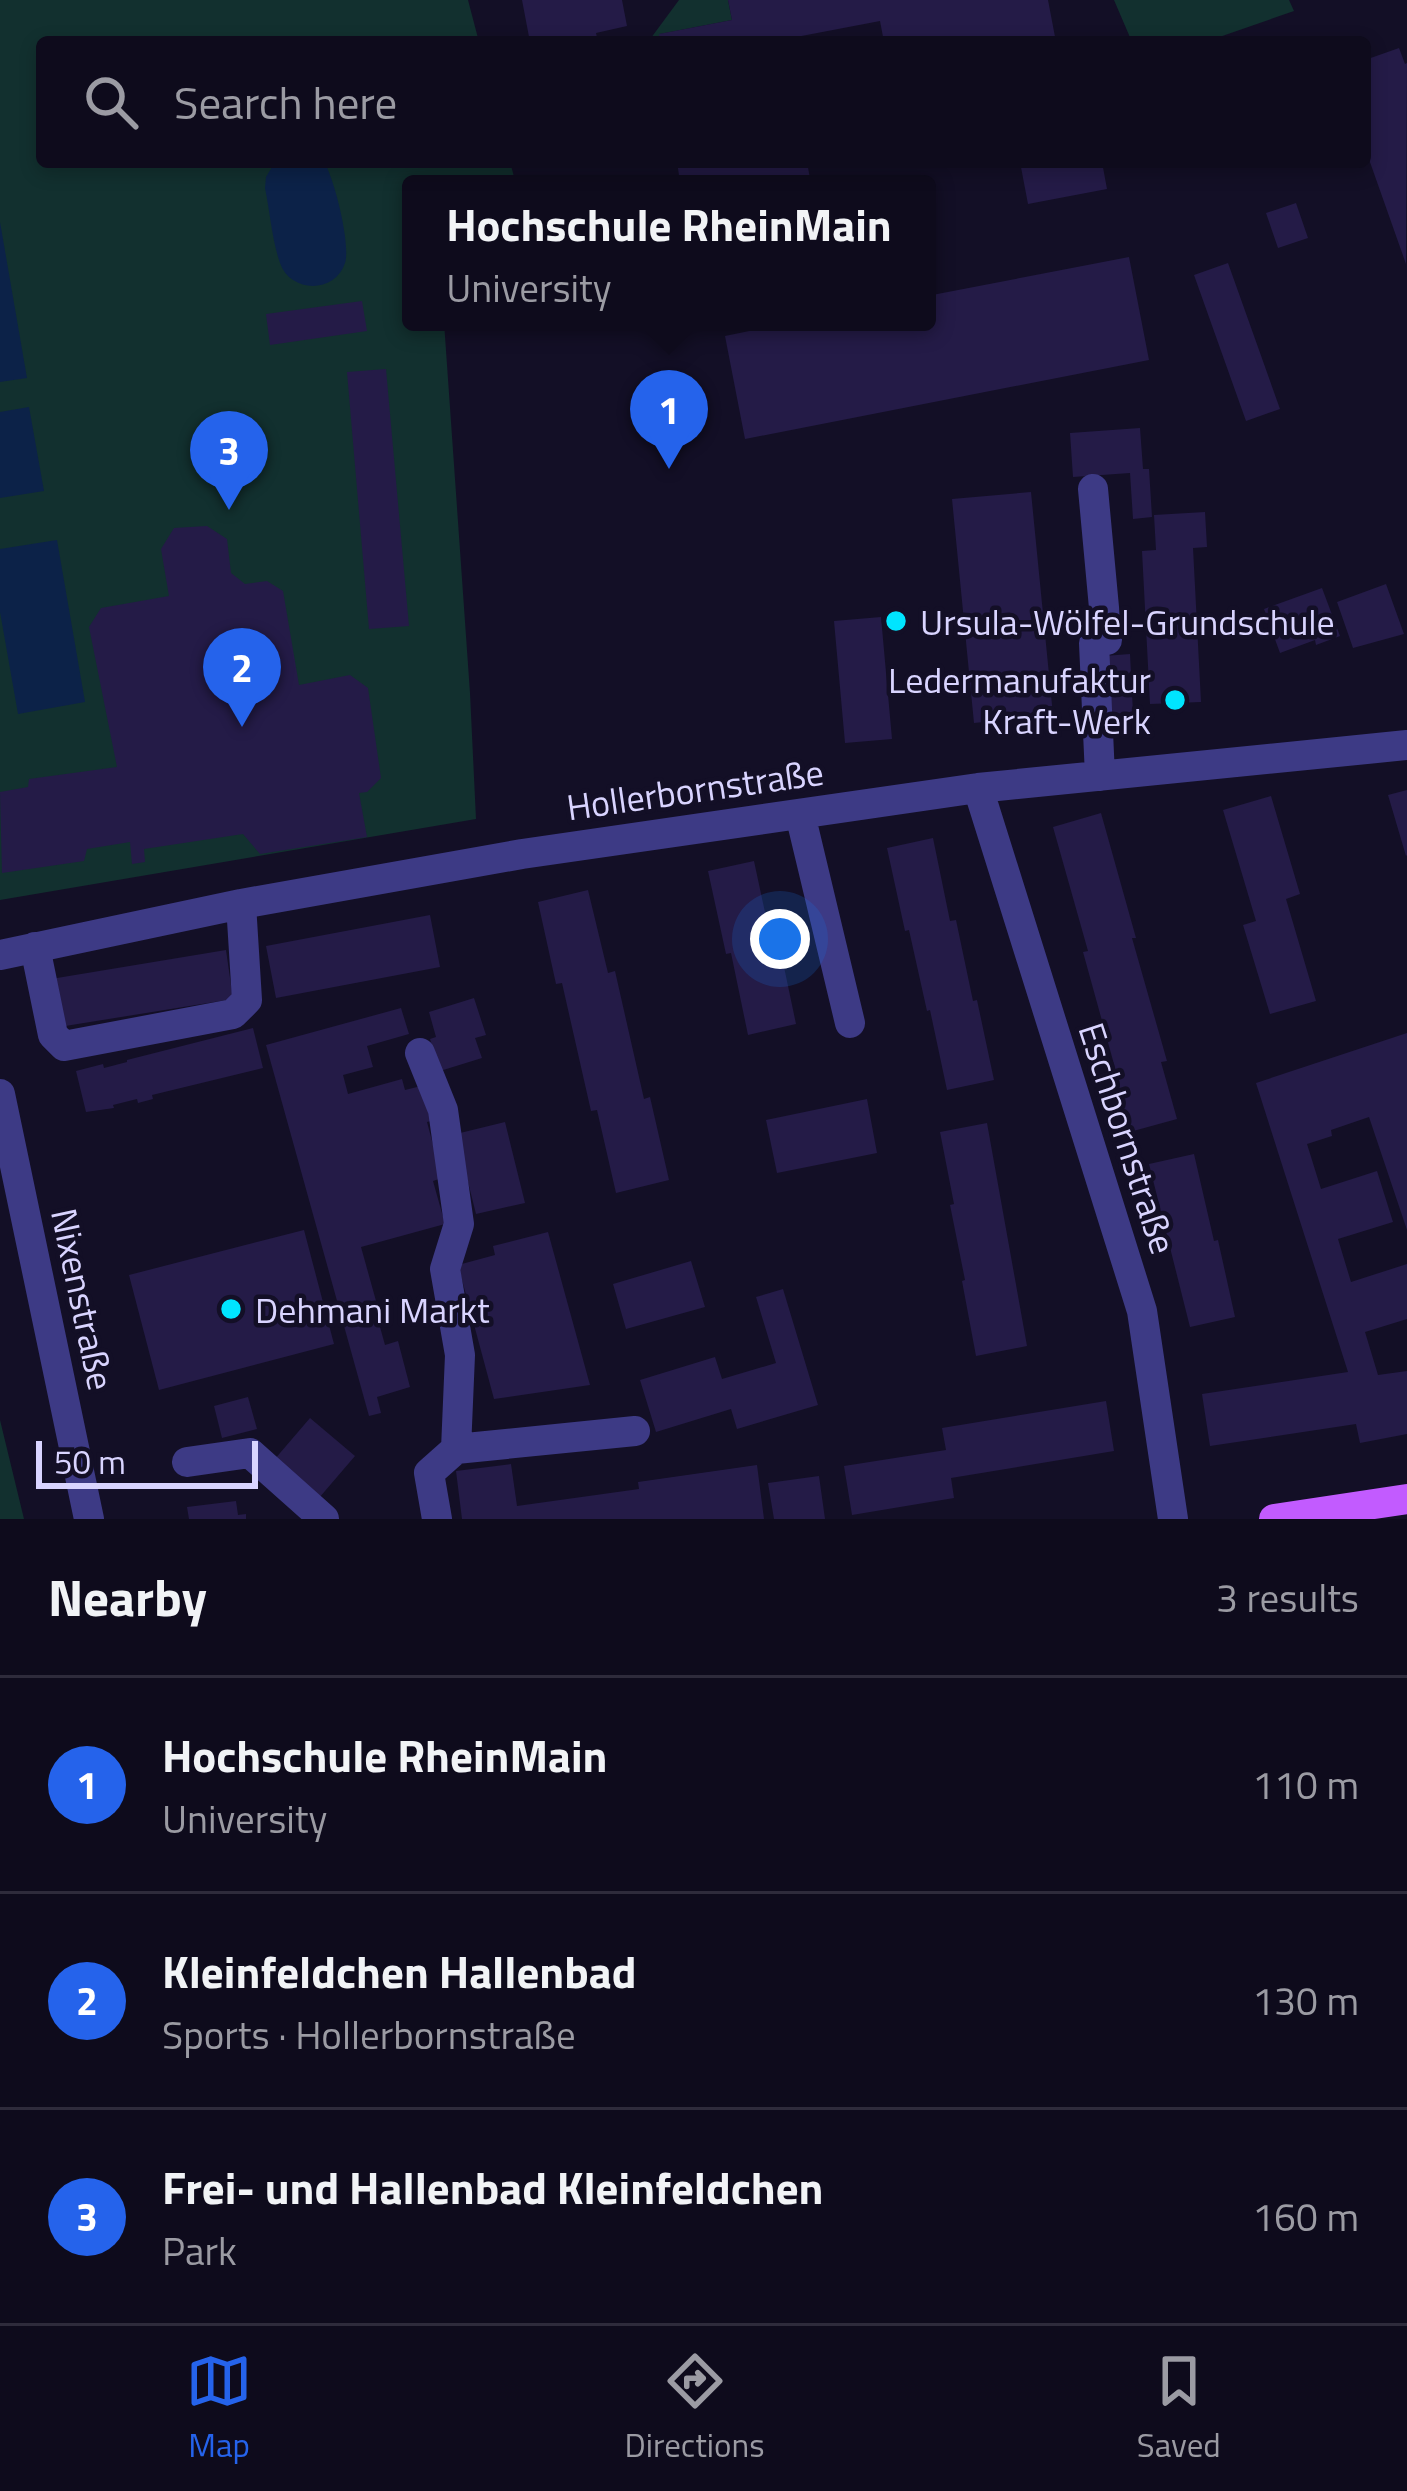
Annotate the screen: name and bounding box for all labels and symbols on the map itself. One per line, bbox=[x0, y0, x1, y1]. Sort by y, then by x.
pin: 1 bbox=[630, 370, 708, 469]
pin: 3 bbox=[190, 411, 268, 510]
place label: Ursula-Wölfel-Grundschule bbox=[920, 594, 1335, 649]
marker: Ursula-Wölfel-Grundschule bbox=[883, 608, 909, 634]
pin: 2 bbox=[203, 628, 281, 727]
place label: Ledermanufaktur Kraft-Werk bbox=[888, 652, 1151, 748]
marker: Ledermanufaktur Kraft-Werk bbox=[1162, 687, 1188, 713]
street label: Hollerbornstraße bbox=[563, 744, 827, 834]
your location bbox=[750, 909, 810, 969]
street label: Eschbornstraße bbox=[1065, 1015, 1191, 1261]
street label: Nixenstraße bbox=[37, 1203, 129, 1395]
place label: Dehmani Markt bbox=[255, 1282, 490, 1337]
marker: Dehmani Markt bbox=[218, 1296, 244, 1322]
scale bar bbox=[36, 1435, 258, 1488]

